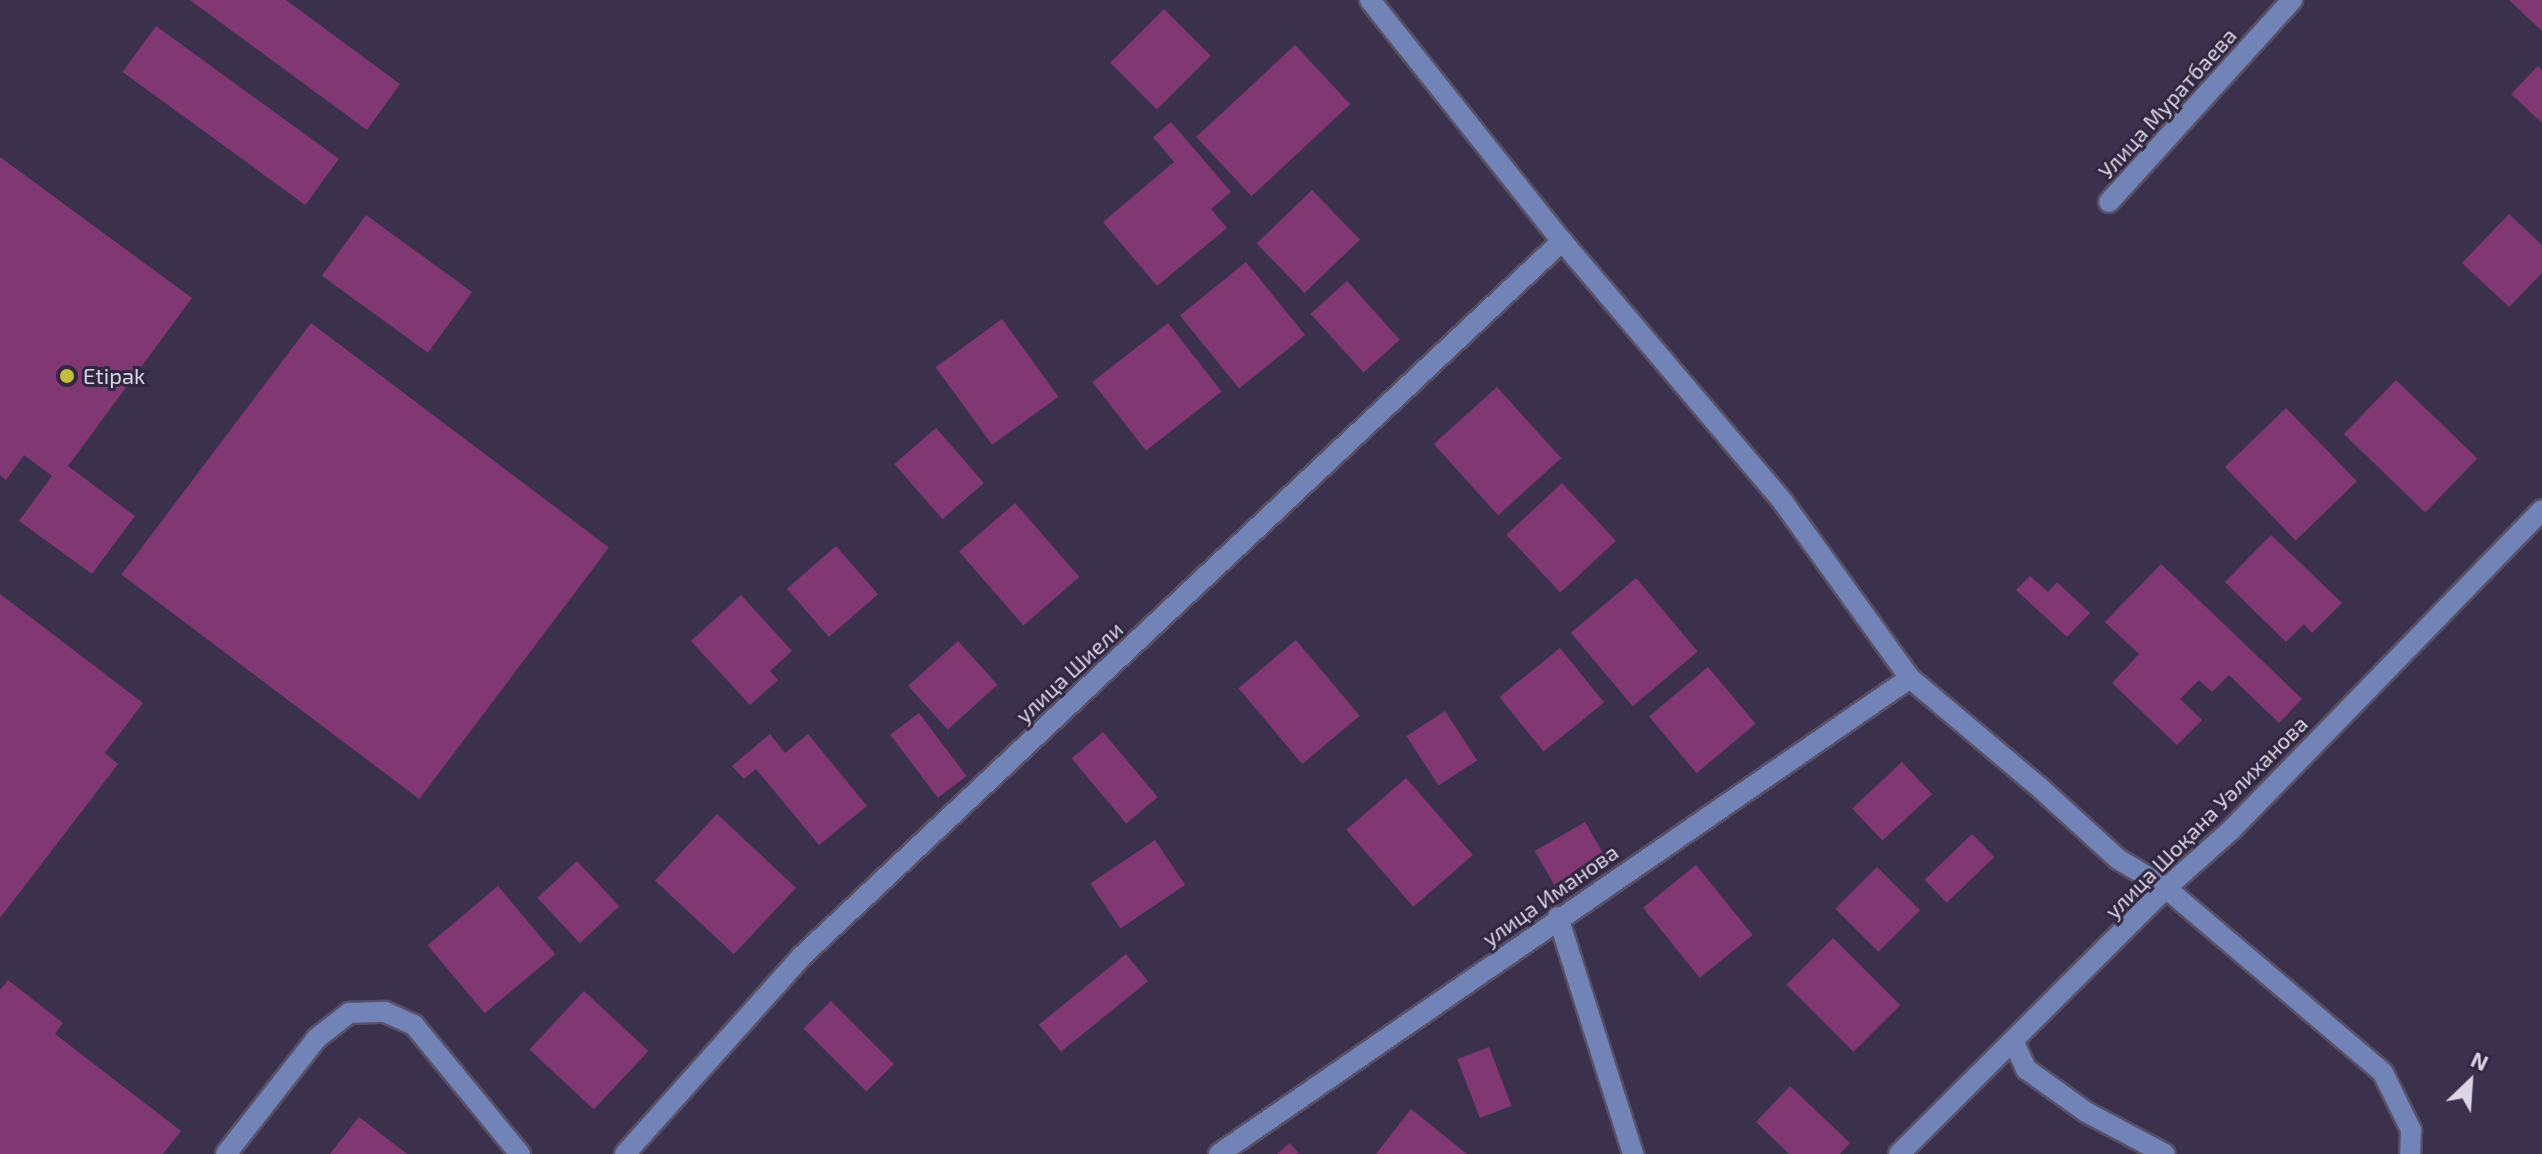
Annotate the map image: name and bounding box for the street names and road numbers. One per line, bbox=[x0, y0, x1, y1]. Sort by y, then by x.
street label: Улица Муратбаева bbox=[2092, 22, 2242, 184]
street label: улица Шиели bbox=[1010, 616, 1128, 728]
street label: улица Шоқана Уәлиханова bbox=[2099, 710, 2313, 924]
street label: улица Иманова bbox=[1477, 838, 1623, 952]

